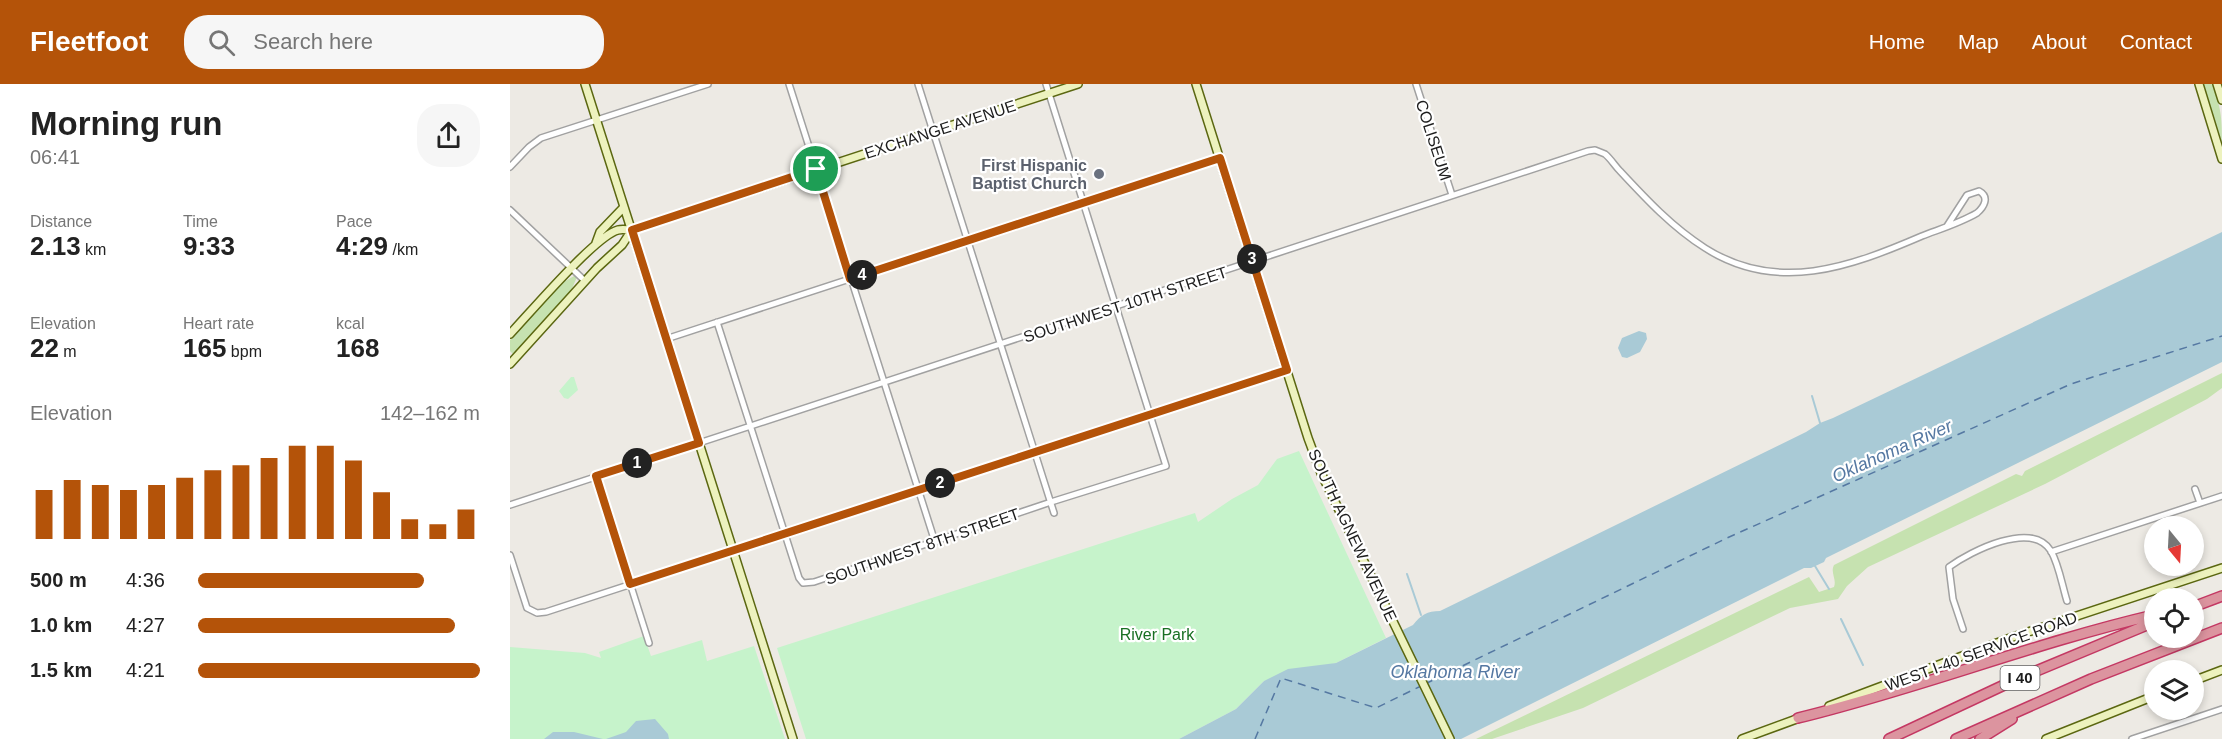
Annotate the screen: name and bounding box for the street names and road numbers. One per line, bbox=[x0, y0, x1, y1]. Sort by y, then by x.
street label: EXCHANGE AVENUE bbox=[862, 97, 1018, 162]
street label: COLISEUM bbox=[1413, 98, 1455, 183]
street label: SOUTHWEST 10TH STREET bbox=[1021, 263, 1229, 345]
street label: SOUTH AGNEW AVENUE bbox=[1305, 446, 1400, 624]
street label: SOUTHWEST 8TH STREET bbox=[823, 505, 1022, 588]
street label: WEST I-40 SERVICE ROAD bbox=[1883, 609, 2079, 694]
road number: I 40 bbox=[2000, 666, 2040, 690]

